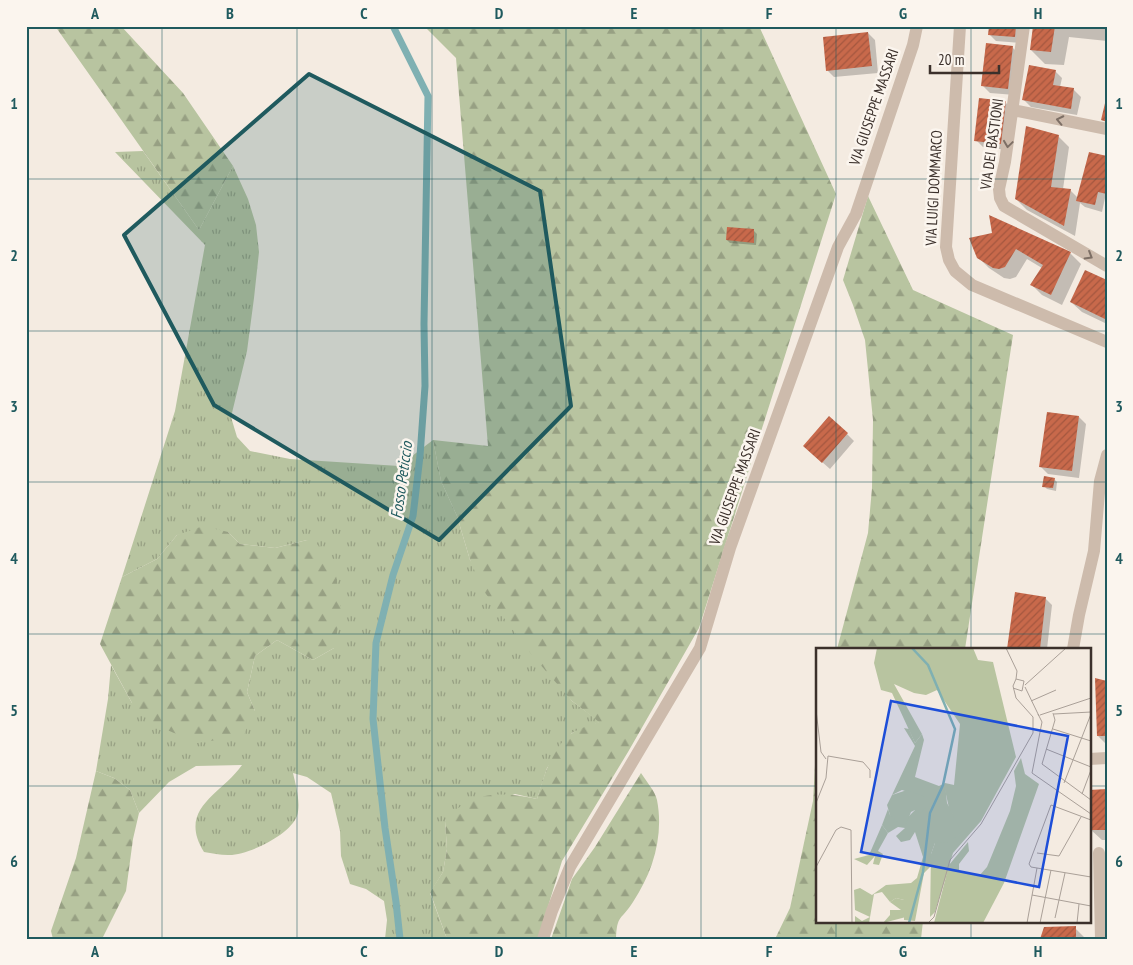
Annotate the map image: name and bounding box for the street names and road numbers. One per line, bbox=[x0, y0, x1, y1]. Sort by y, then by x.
street label: VIA GIUSEPPE MASSARI bbox=[844, 46, 902, 169]
street label: VIA DEI BASTIONI bbox=[976, 97, 1007, 192]
street label: VIA LUIGI DOMMARCO bbox=[921, 130, 946, 247]
street label: VIA GIUSEPPE MASSARI bbox=[704, 426, 764, 548]

